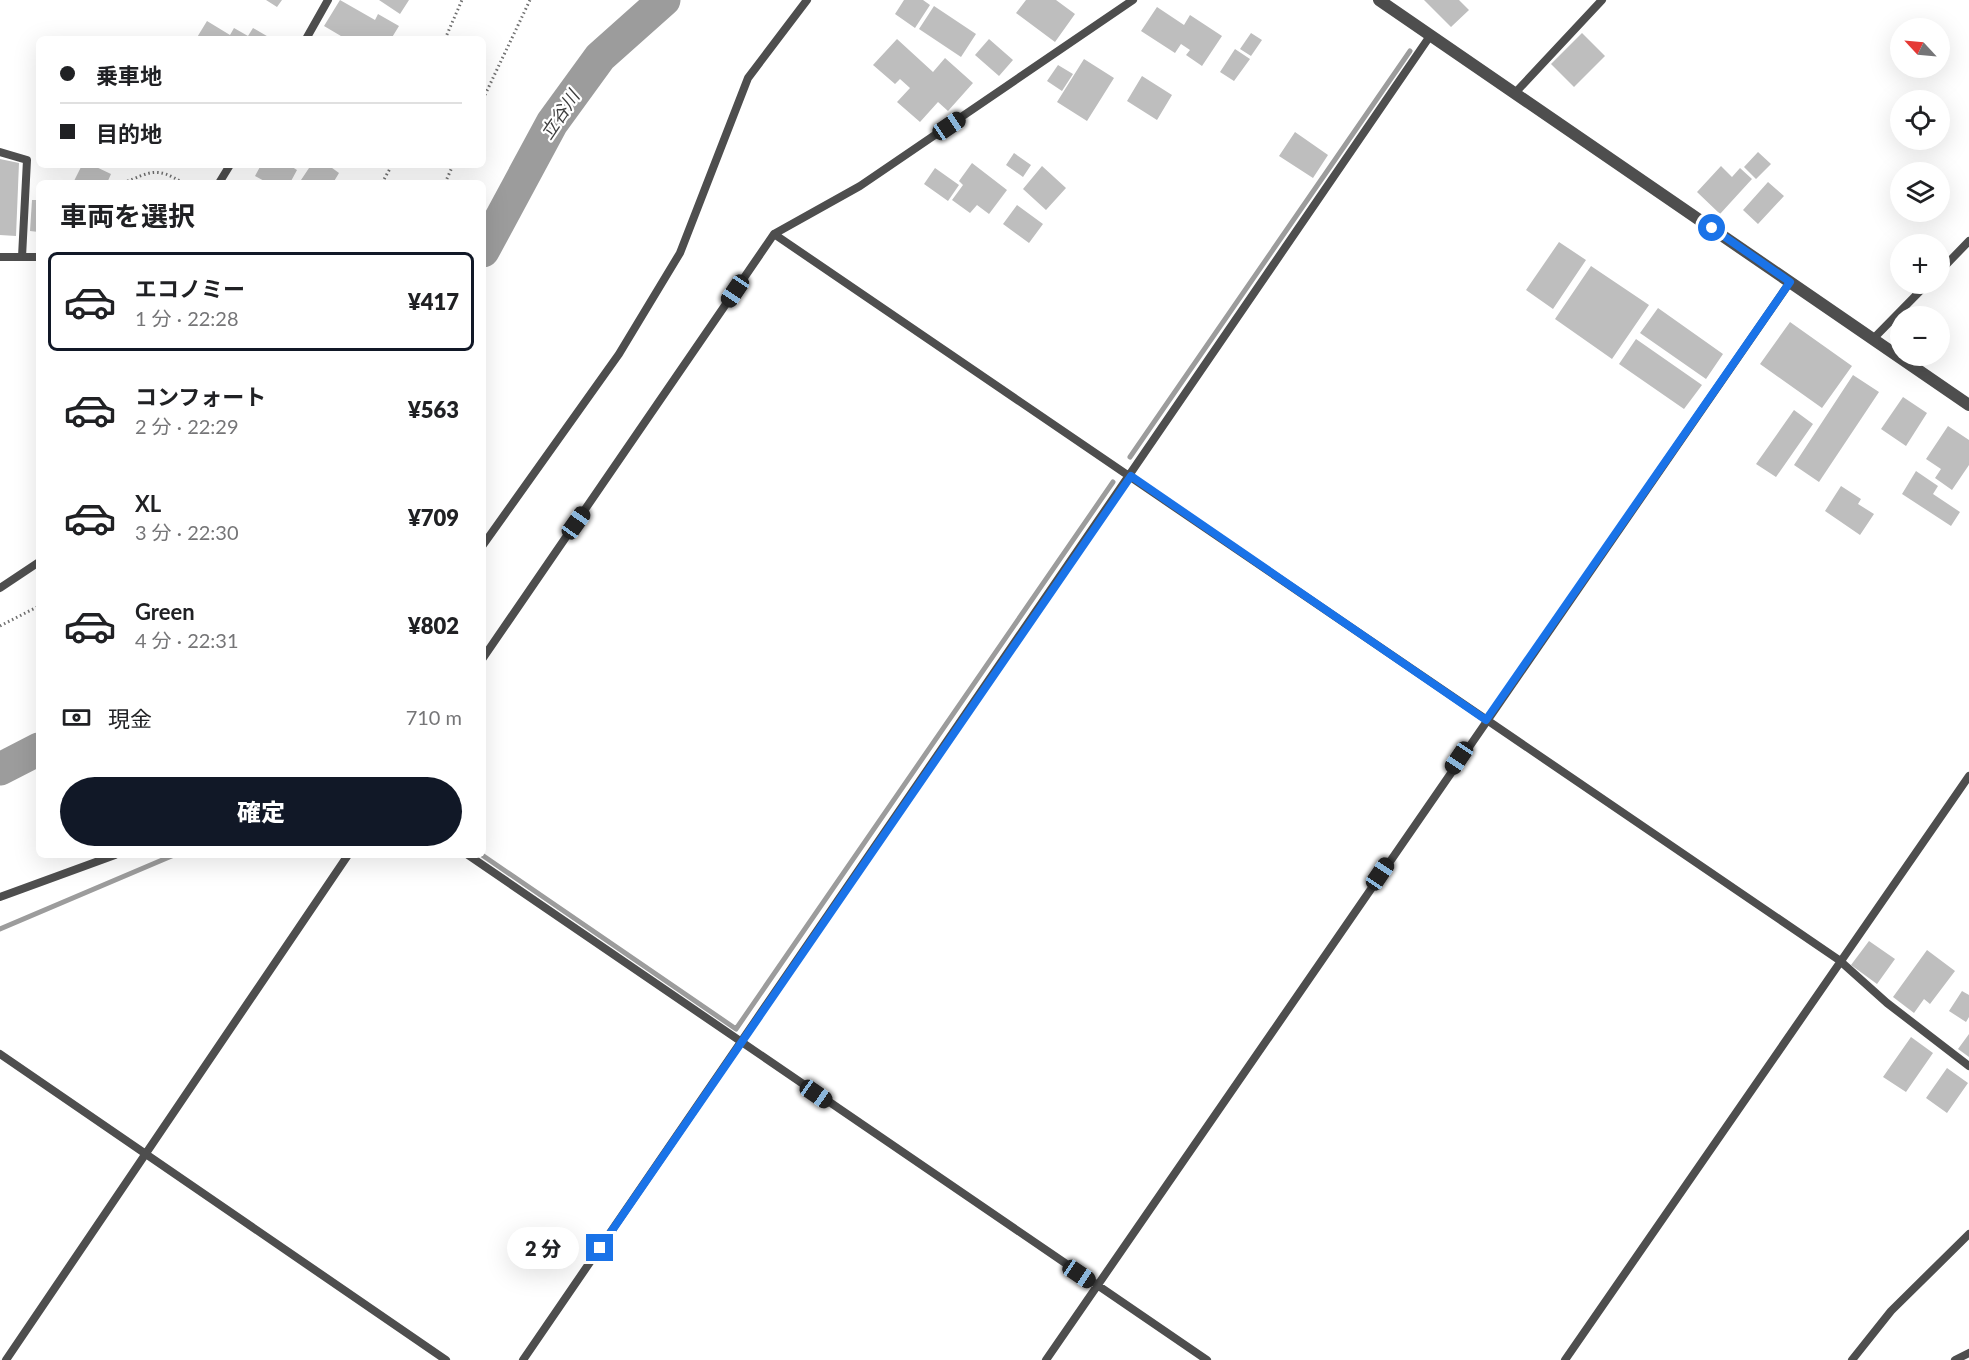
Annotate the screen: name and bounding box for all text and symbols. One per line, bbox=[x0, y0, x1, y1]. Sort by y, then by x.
north arrow bbox=[1890, 18, 1950, 78]
map controls bbox=[1890, 18, 1950, 366]
text: 乗車地 bbox=[96, 62, 162, 89]
water label: 立谷川 bbox=[535, 84, 585, 143]
button: locate bbox=[1890, 90, 1950, 150]
car bbox=[929, 108, 969, 144]
text: 目的地 bbox=[96, 120, 162, 147]
button: layers bbox=[1890, 162, 1950, 222]
text: 車両を選択 bbox=[60, 199, 195, 232]
route start bbox=[1698, 214, 1725, 241]
button: + bbox=[1890, 234, 1950, 294]
car bbox=[717, 271, 753, 311]
icon: car bbox=[63, 275, 117, 329]
text: エコノミー bbox=[135, 275, 245, 302]
text: ¥417 bbox=[408, 288, 459, 315]
text: 1 分 · 22:28 bbox=[135, 306, 239, 330]
button: − bbox=[1890, 306, 1950, 366]
icon: car bbox=[63, 383, 117, 437]
text: コンフォート bbox=[135, 383, 266, 410]
text: ¥563 bbox=[408, 396, 459, 423]
text: 2 分 · 22:29 bbox=[135, 414, 239, 438]
text: XL bbox=[135, 490, 161, 517]
icon: car bbox=[63, 491, 117, 545]
car bbox=[558, 503, 594, 543]
text: ¥709 bbox=[408, 504, 459, 531]
text: 3 分 · 22:30 bbox=[135, 520, 239, 544]
text: Green bbox=[135, 598, 195, 625]
icon: car bbox=[63, 599, 117, 653]
text: ¥802 bbox=[408, 612, 459, 639]
text: 4 分 · 22:31 bbox=[135, 628, 239, 652]
icon: cash bbox=[60, 701, 93, 734]
text: 現金 bbox=[108, 705, 152, 732]
text: 710 m bbox=[406, 705, 462, 729]
car bbox=[1441, 738, 1477, 778]
button: 確定 bbox=[60, 777, 462, 846]
car bbox=[1362, 854, 1398, 894]
car bbox=[796, 1076, 836, 1112]
callout: 2 分 bbox=[507, 1227, 579, 1269]
route end bbox=[586, 1234, 613, 1261]
text: 2 分 bbox=[525, 1236, 561, 1260]
car bbox=[1059, 1256, 1099, 1292]

